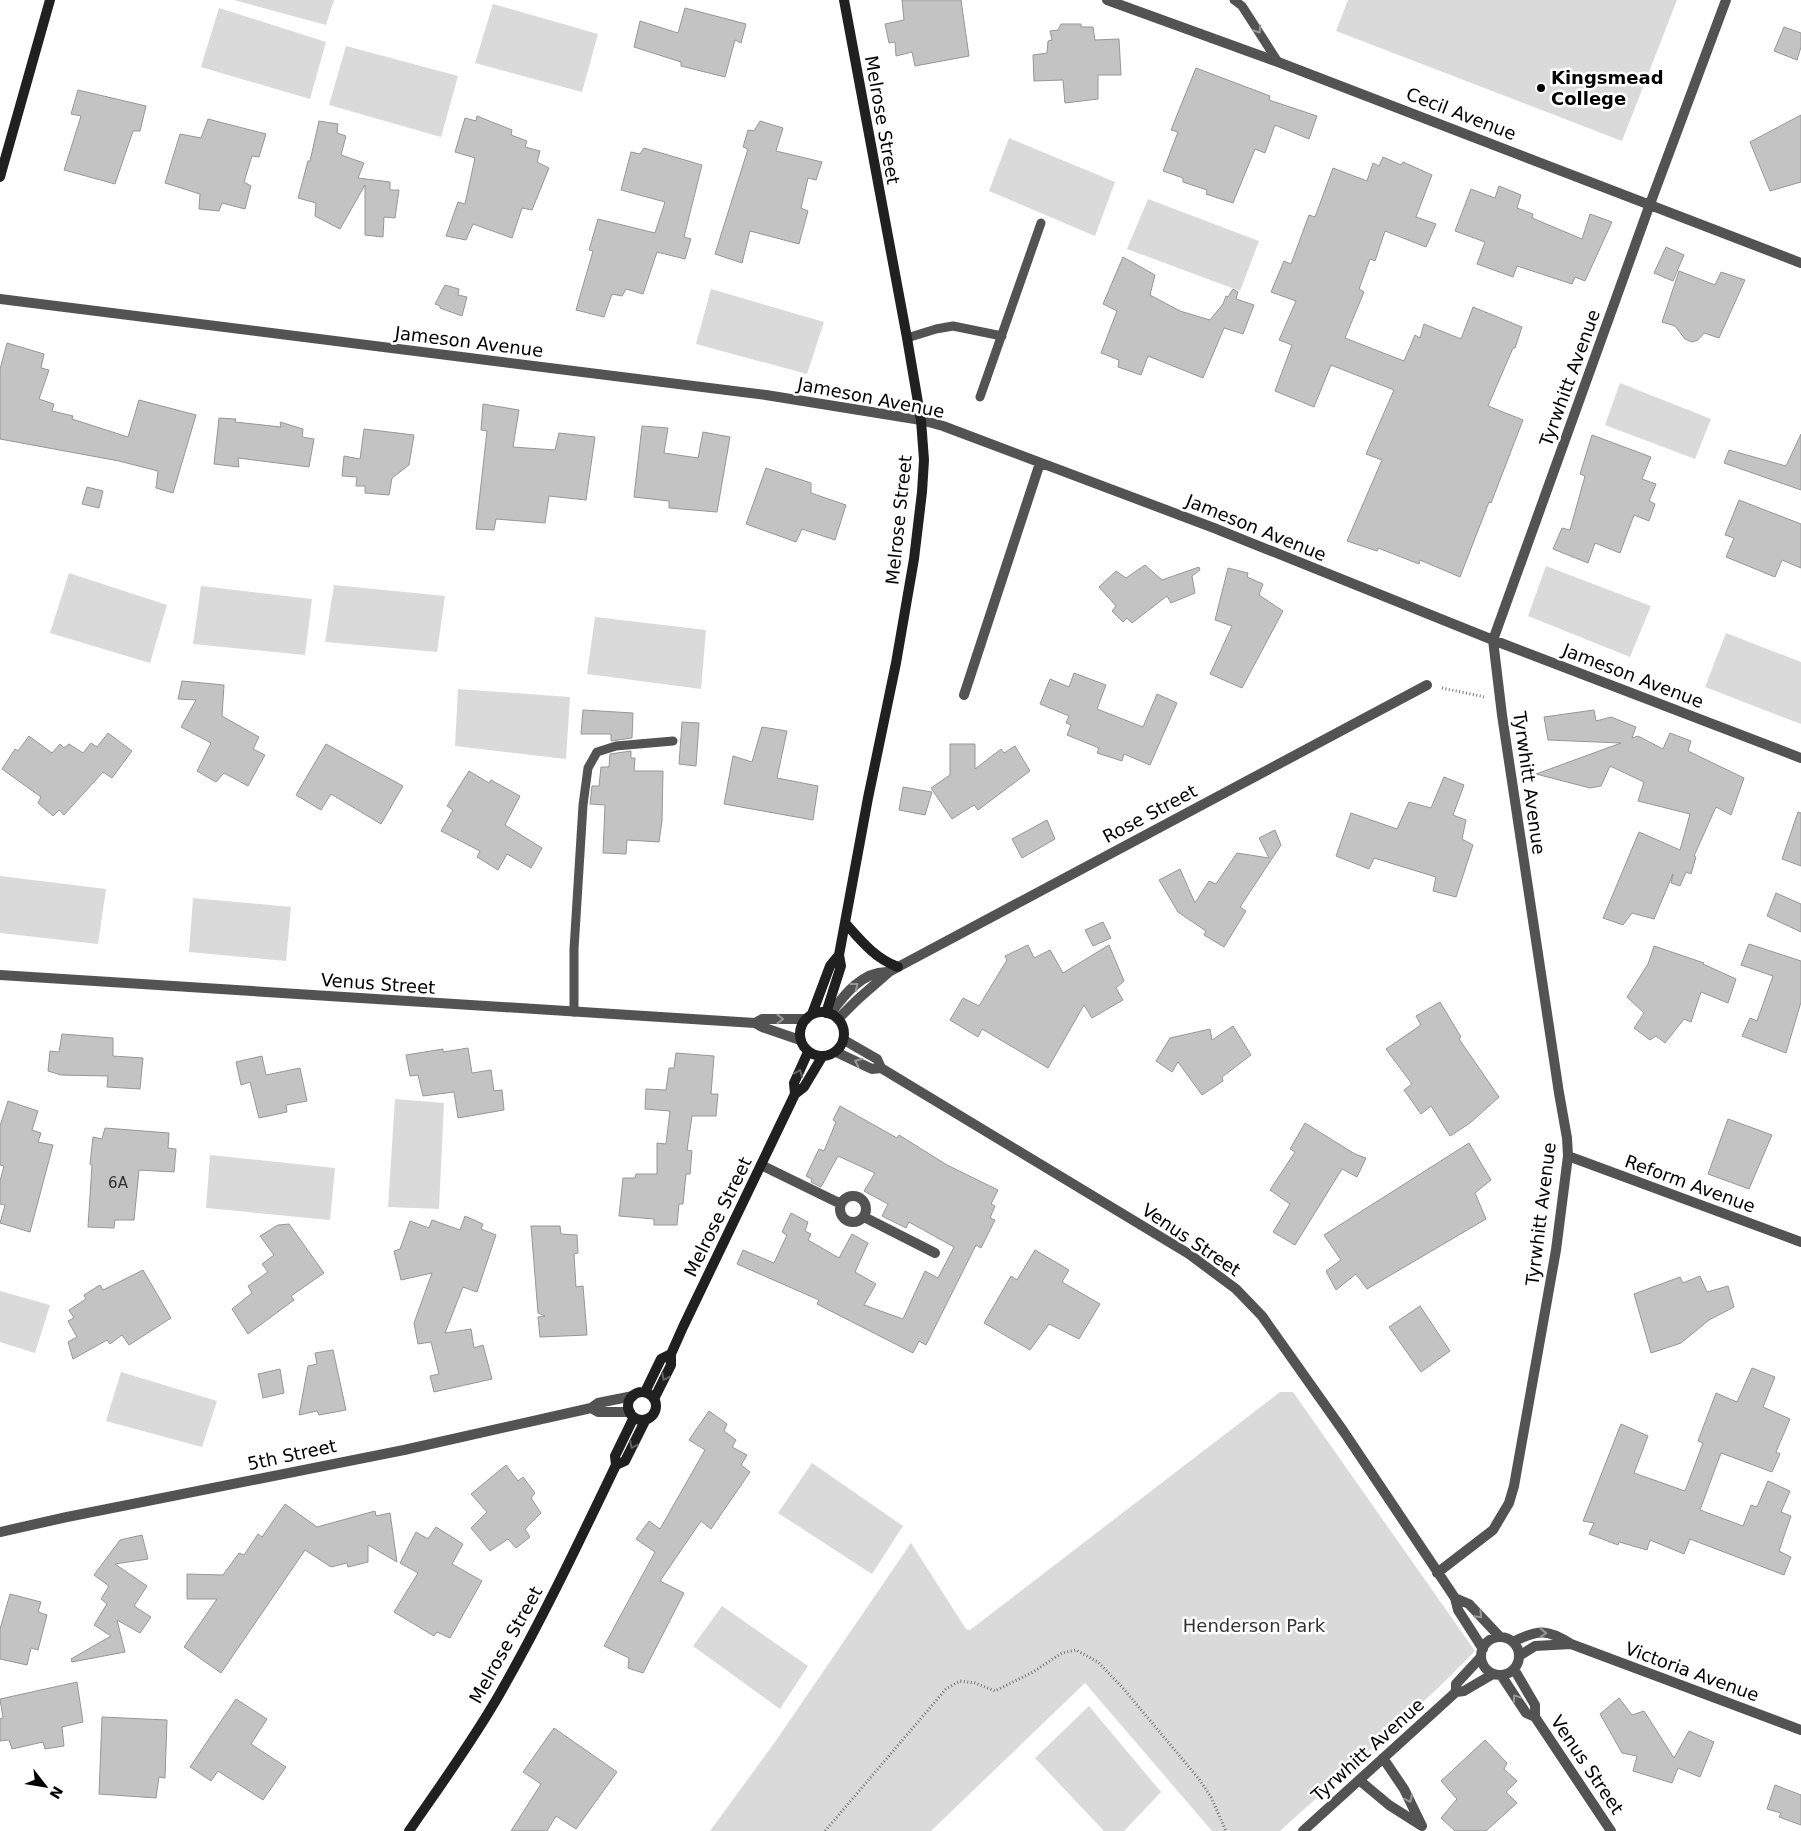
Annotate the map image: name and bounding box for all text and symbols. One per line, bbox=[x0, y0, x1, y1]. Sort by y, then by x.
one-way arrow bbox=[1251, 24, 1261, 33]
street label: Melrose Street bbox=[861, 54, 904, 186]
place label: Kingsmead College bbox=[1551, 67, 1664, 109]
marker: Kingsmead College bbox=[1535, 82, 1547, 94]
street label: Cecil Avenue bbox=[1403, 83, 1519, 144]
street label: Tyrwhitt Avenue bbox=[1535, 307, 1604, 450]
street label: Jameson Avenue bbox=[393, 322, 544, 361]
street label: Jameson Avenue bbox=[795, 373, 946, 422]
street label: Melrose Street bbox=[881, 454, 916, 586]
street label: Jameson Avenue bbox=[1182, 489, 1329, 565]
street label: Jameson Avenue bbox=[1559, 639, 1707, 712]
street label: Tyrwhitt Avenue bbox=[1509, 709, 1550, 856]
street label: Rose Street bbox=[1099, 780, 1200, 847]
street label: Venus Street bbox=[320, 969, 436, 998]
one-way arrow bbox=[849, 983, 858, 991]
one-way arrow bbox=[776, 1014, 784, 1024]
one-way arrow bbox=[854, 1058, 863, 1069]
one-way arrow bbox=[793, 1069, 803, 1078]
street label: Tyrwhitt Avenue bbox=[1521, 1141, 1560, 1288]
street label: Reform Avenue bbox=[1622, 1150, 1758, 1217]
street label: Melrose Street bbox=[680, 1154, 756, 1280]
house number: 6A bbox=[108, 1174, 129, 1192]
street label: Venus Street bbox=[1138, 1199, 1245, 1280]
one-way arrow bbox=[661, 1372, 671, 1381]
street label: 5th Street bbox=[246, 1435, 338, 1474]
one-way arrow bbox=[630, 1439, 640, 1448]
street label: Melrose Street bbox=[465, 1583, 546, 1707]
one-way arrow bbox=[1473, 1610, 1482, 1619]
park label: Henderson Park bbox=[1183, 1615, 1326, 1636]
one-way arrow bbox=[1539, 1628, 1547, 1638]
street label: Victoria Avenue bbox=[1622, 1638, 1762, 1705]
street label: Tyrwhitt Avenue bbox=[1306, 1694, 1428, 1806]
one-way arrow bbox=[1513, 1694, 1522, 1704]
street label: Venus Street bbox=[1547, 1711, 1628, 1818]
north arrow bbox=[20, 1761, 70, 1811]
text: N bbox=[46, 1784, 66, 1802]
one-way arrow bbox=[1403, 1794, 1413, 1803]

